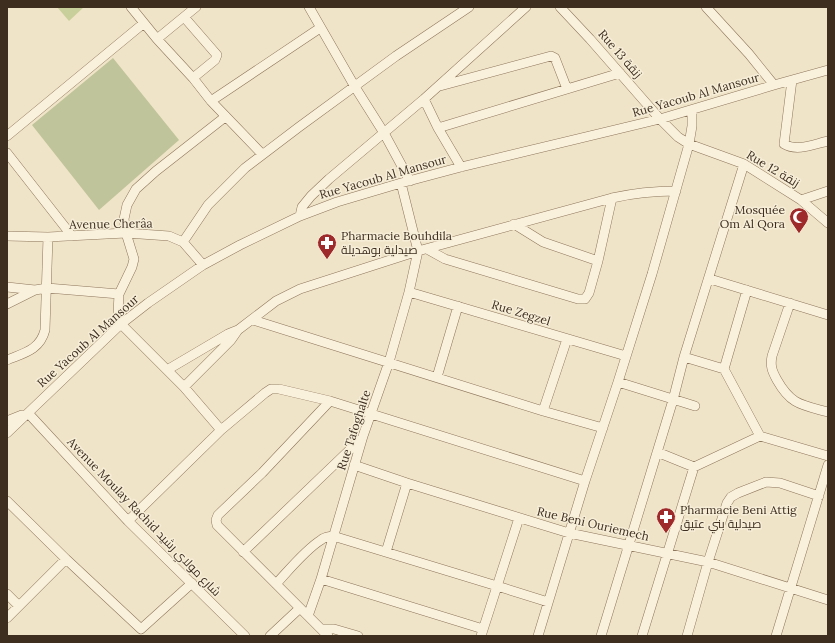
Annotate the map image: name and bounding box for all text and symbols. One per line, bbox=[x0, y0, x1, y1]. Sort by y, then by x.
street label: Rue 13 زنقة bbox=[595, 26, 646, 81]
street label: Rue Yacoub Al Mansour bbox=[631, 69, 762, 120]
street label: Rue 12 زنقة bbox=[744, 147, 803, 190]
street label: Rue Yacoub Al Mansour bbox=[318, 151, 449, 202]
place label: Mosquée Om Al Qora bbox=[720, 202, 785, 231]
mosque icon: Mosquée Om Al Qora bbox=[788, 206, 810, 234]
street label: Avenue Cherâa bbox=[68, 215, 153, 232]
place label: Pharmacie Bouhdila صيدلية بوهديلة bbox=[341, 228, 452, 257]
pharmacy icon: Pharmacie Bouhdila صيدلية بوهديلة bbox=[316, 232, 338, 260]
street label: Rue Yacoub Al Mansour bbox=[34, 290, 142, 390]
street label: Rue Zegzel bbox=[490, 296, 552, 329]
street label: Rue Tafoghalte bbox=[333, 387, 374, 472]
street label: Avenue Moulay Rachid شارع مولاي رشيد bbox=[62, 434, 224, 601]
place label: Pharmacie Beni Attig صيدلية بني عتيق bbox=[680, 502, 797, 534]
street label: Rue Beni Ouriemech bbox=[536, 503, 651, 544]
pharmacy icon: Pharmacie Beni Attig صيدلية بني عتيق bbox=[655, 506, 677, 534]

